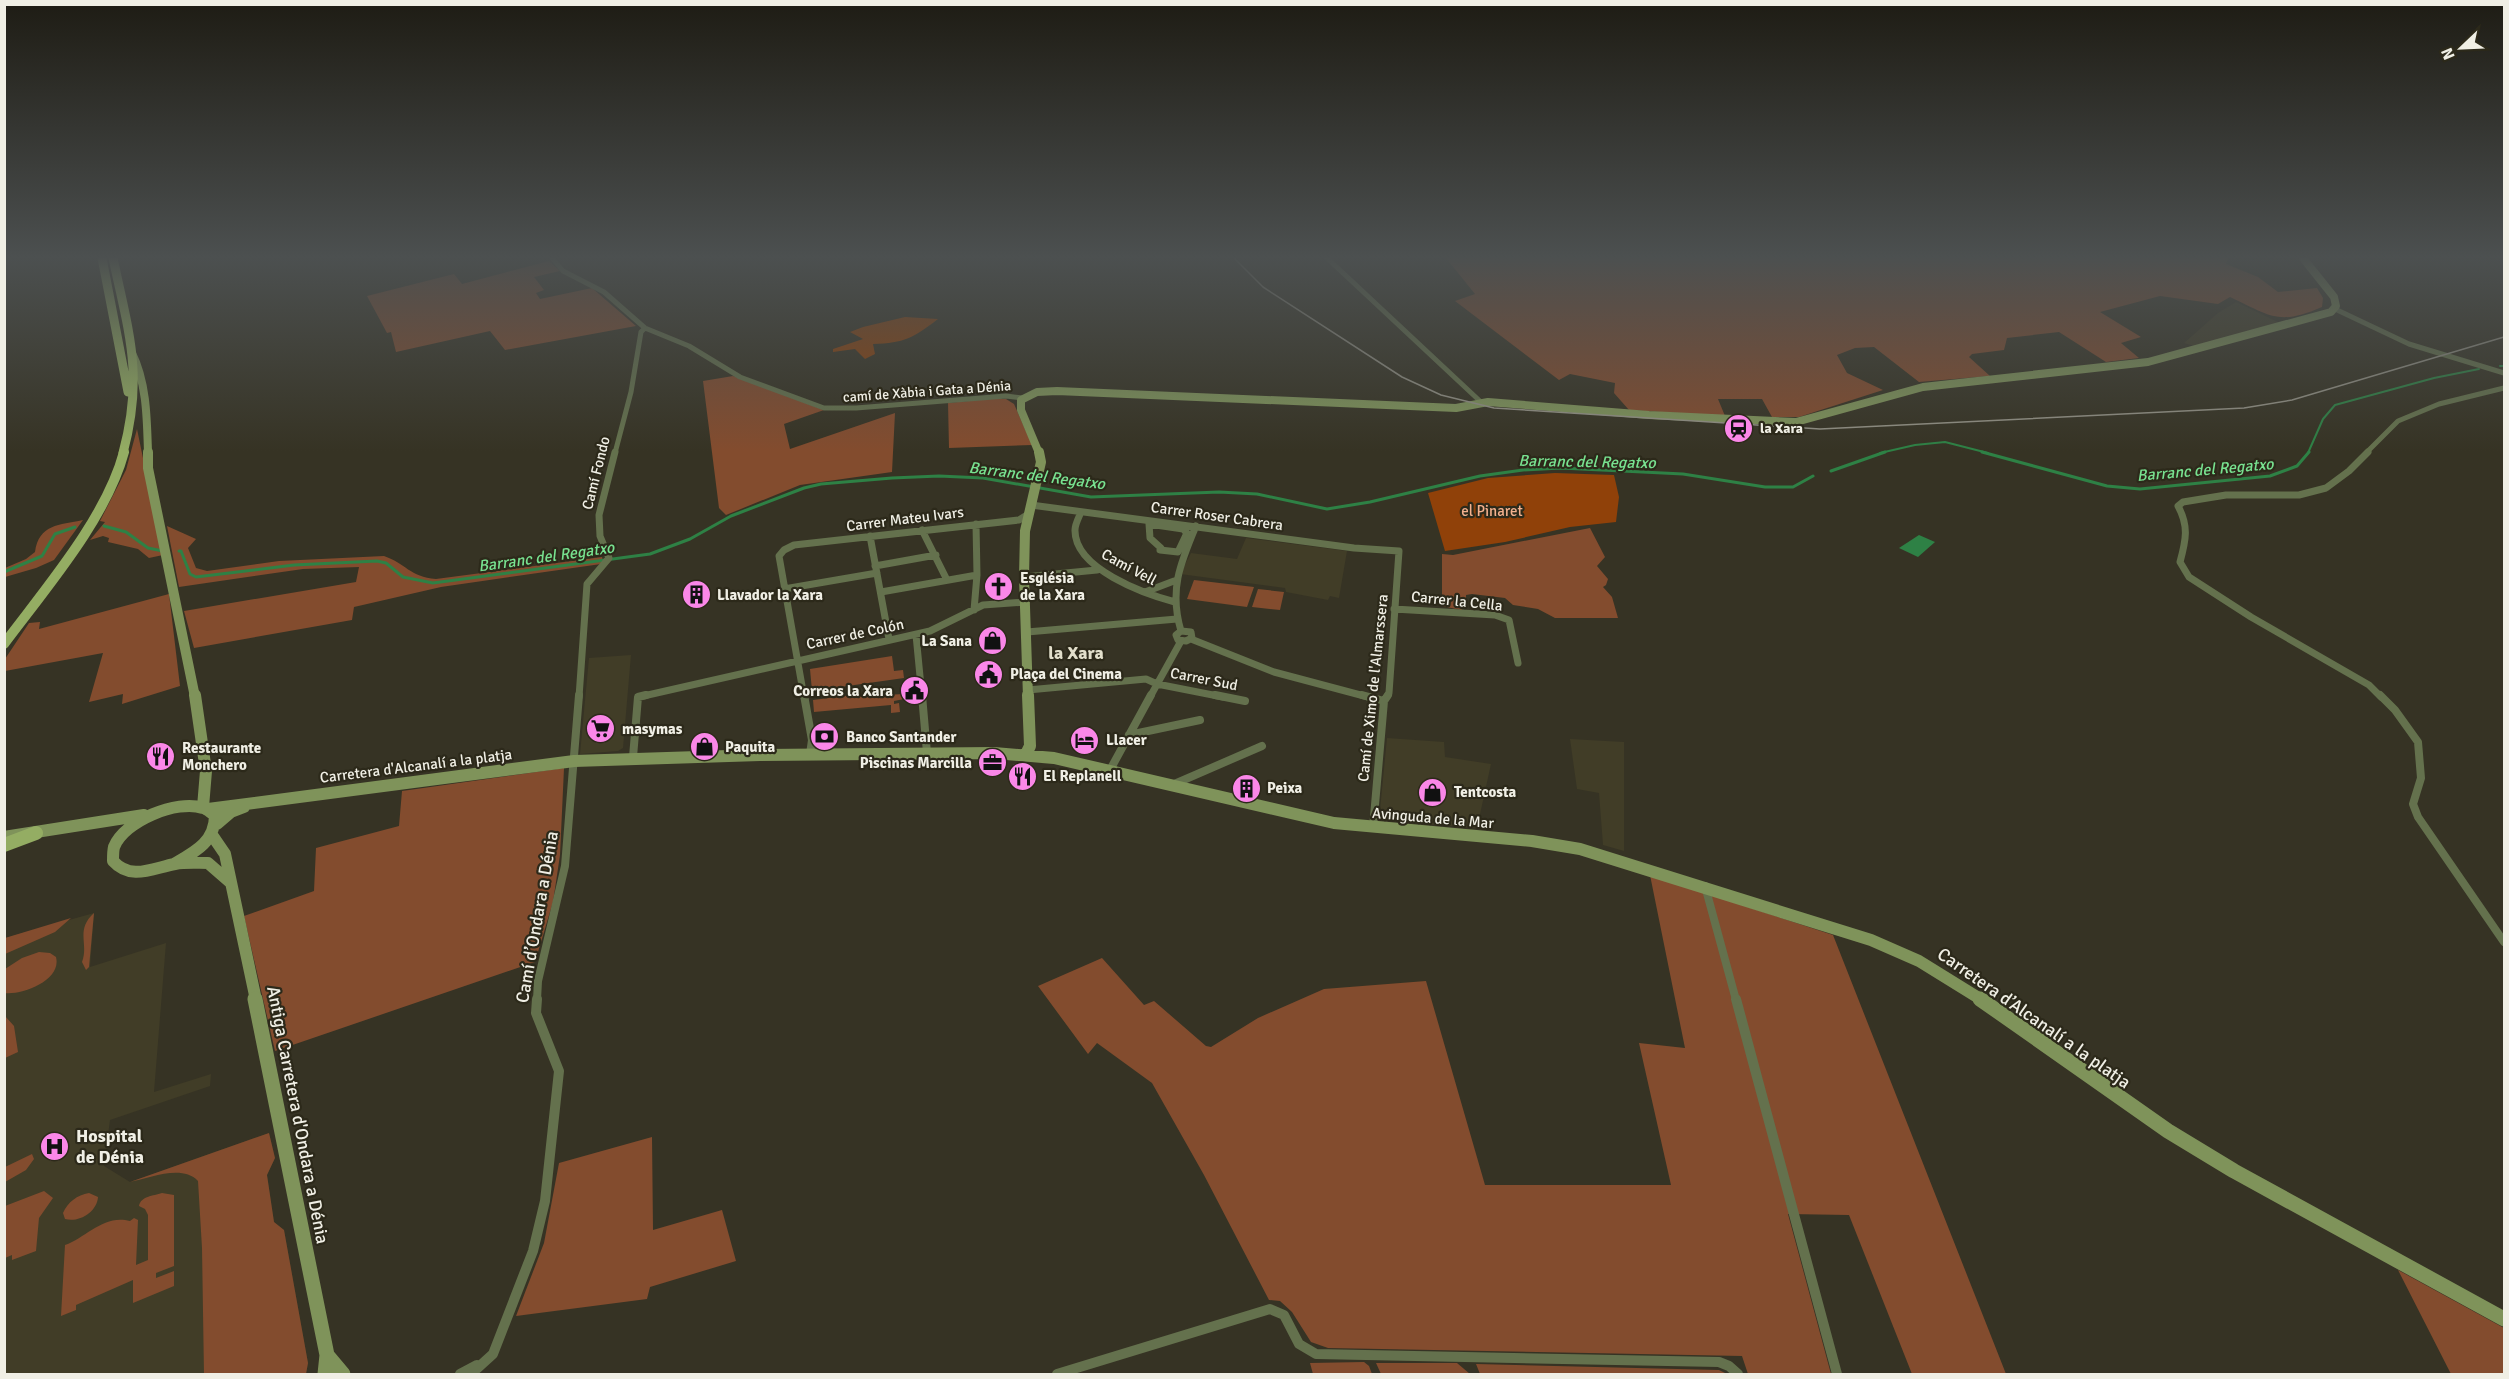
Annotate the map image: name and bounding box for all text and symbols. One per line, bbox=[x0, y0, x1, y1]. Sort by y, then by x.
north arrow bbox=[2431, 18, 2491, 78]
text: N bbox=[2437, 44, 2459, 63]
street label: camí de Xàbia i Gata a Dénia bbox=[842, 377, 1012, 406]
station icon: la Xara bbox=[1723, 412, 1755, 444]
place label: la Xara bbox=[1760, 420, 1803, 437]
street label: Camí Fondo bbox=[578, 434, 614, 512]
water label: Barranc del Regatxo bbox=[1518, 451, 1656, 473]
water label: Barranc del Regatxo bbox=[2136, 454, 2275, 486]
water label: Barranc del Regatxo bbox=[968, 458, 1107, 494]
street label: Carrer Roser Cabrera bbox=[1150, 498, 1284, 534]
park label: el Pinaret bbox=[1461, 502, 1523, 520]
street label: Carrer Mateu Ivars bbox=[845, 503, 965, 535]
water label: Barranc del Regatxo bbox=[477, 537, 616, 576]
street label: Camí Vell bbox=[1098, 545, 1160, 589]
place label: Església de la Xara bbox=[1020, 569, 1085, 604]
church icon: Església de la Xara bbox=[983, 571, 1015, 603]
building icon: Llavador la Xara bbox=[680, 579, 712, 611]
place label: Llavador la Xara bbox=[717, 586, 823, 604]
street label: Carrer la Cella bbox=[1410, 587, 1504, 615]
street label: Camí de Ximo de l'Almarssera bbox=[1354, 593, 1392, 783]
street label: Carrer de Colón bbox=[805, 615, 905, 653]
shop icon: La Sana bbox=[977, 625, 1009, 657]
place label: La Sana bbox=[921, 632, 972, 650]
district label: la Xara bbox=[1048, 642, 1104, 664]
public building icon: Plaça del Cinema bbox=[973, 658, 1005, 690]
street label: Carrer Sud bbox=[1169, 664, 1239, 694]
place label: Plaça del Cinema bbox=[1010, 665, 1122, 683]
public building icon: Correos la Xara bbox=[898, 675, 930, 707]
place label: Correos la Xara bbox=[793, 682, 893, 700]
supermarket icon: masymas bbox=[585, 713, 617, 745]
place label: masymas bbox=[622, 720, 683, 738]
bank icon: Banco Santander bbox=[809, 721, 841, 753]
hotel icon: Llacer bbox=[1069, 724, 1101, 756]
place label: Banco Santander bbox=[846, 728, 957, 746]
shop icon: Paquita bbox=[688, 731, 720, 763]
place label: Llacer bbox=[1106, 731, 1147, 749]
place label: Paquita bbox=[725, 738, 775, 756]
place label: Restaurante Monchero bbox=[182, 739, 261, 774]
restaurant icon: Restaurante Monchero bbox=[145, 741, 177, 773]
street label: Carretera d'Alcanalí a la platja bbox=[319, 745, 513, 787]
office icon: Piscinas Marcilla bbox=[977, 747, 1009, 779]
place label: Piscinas Marcilla bbox=[860, 754, 972, 772]
restaurant icon: El Replanell bbox=[1006, 760, 1038, 792]
place label: El Replanell bbox=[1043, 767, 1122, 785]
building icon: Peixa bbox=[1230, 772, 1262, 804]
shop icon: Tentcosta bbox=[1417, 776, 1449, 808]
place label: Peixa bbox=[1267, 779, 1303, 797]
place label: Tentcosta bbox=[1454, 783, 1517, 801]
street label: Avinguda de la Mar bbox=[1371, 804, 1495, 832]
street label: Camí d’Ondara a Dénia bbox=[511, 829, 563, 1005]
street label: Carretera d’Alcanalí a la platja bbox=[1933, 943, 2135, 1093]
street label: Antiga Carretera d'Ondara a Dénia bbox=[262, 984, 334, 1246]
place label: Hospital de Dénia bbox=[76, 1125, 144, 1168]
hospital icon: Hospital de Dénia bbox=[39, 1130, 71, 1162]

